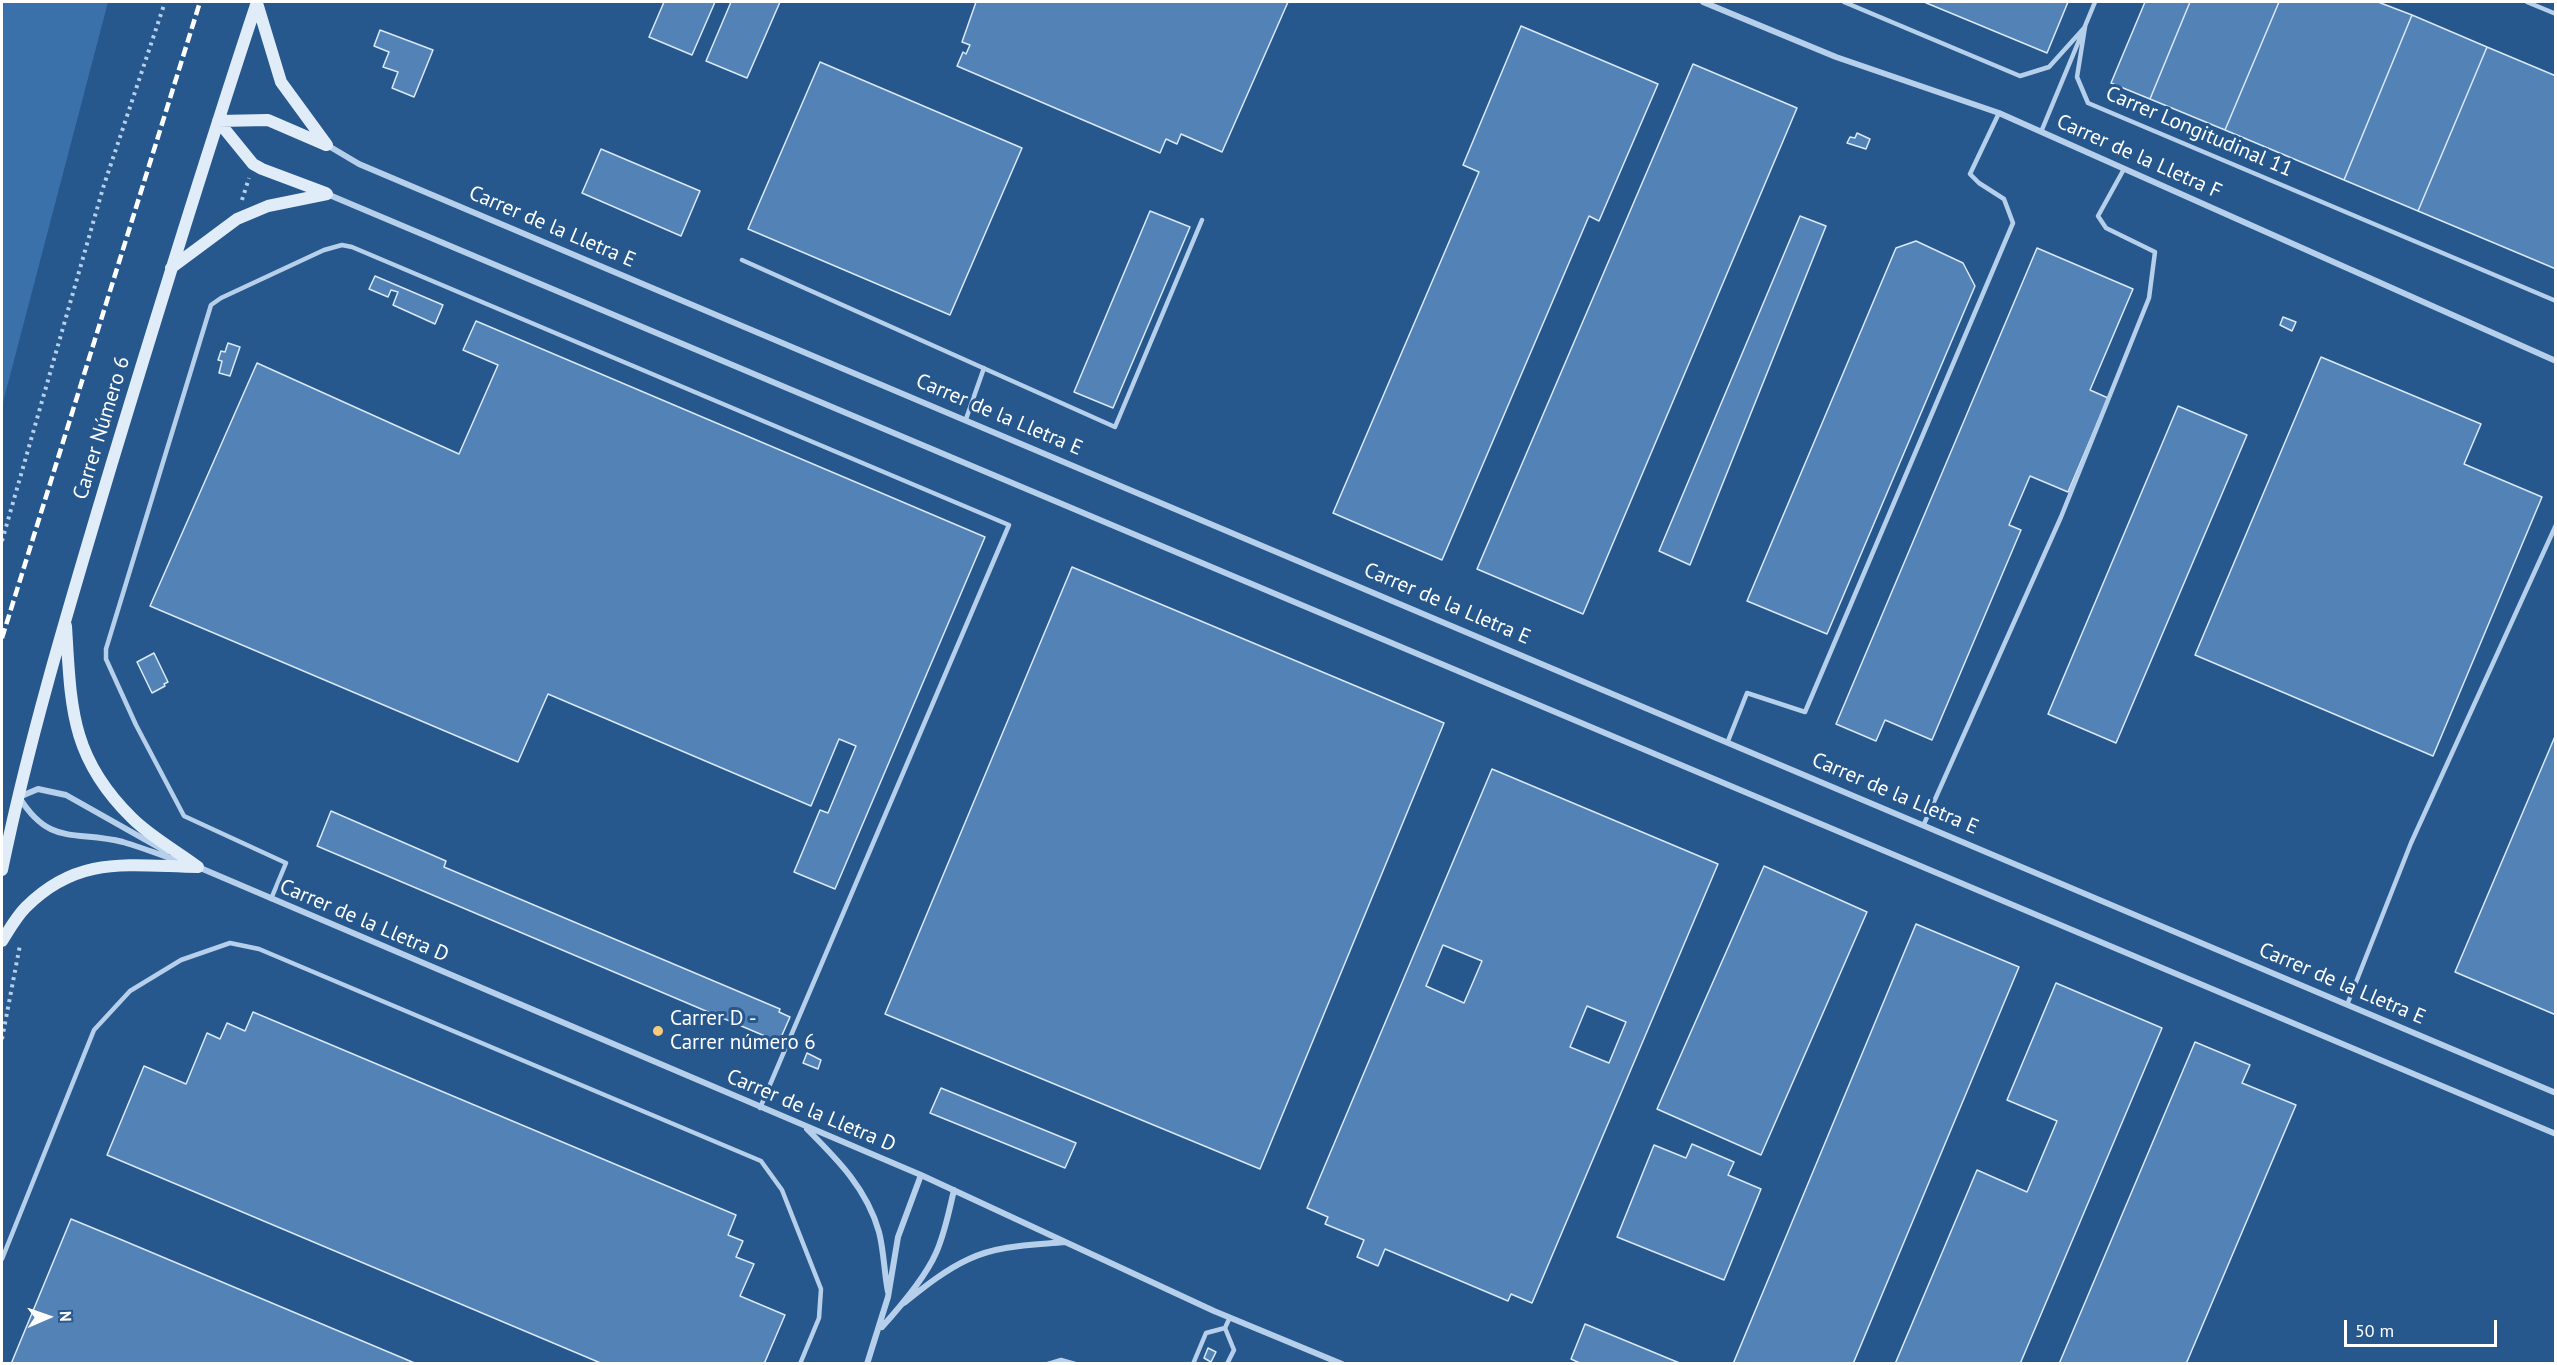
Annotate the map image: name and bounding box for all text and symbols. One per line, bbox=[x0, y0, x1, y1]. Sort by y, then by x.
street label: Carrer Longitudinal 11 bbox=[2102, 81, 2296, 183]
street label: Carrer de la Lletra F bbox=[2052, 109, 2226, 205]
street label: Carrer de la Lletra E bbox=[465, 180, 639, 274]
street label: Carrer Número 6 bbox=[68, 353, 136, 503]
street label: Carrer de la Lletra E bbox=[912, 368, 1086, 462]
street label: Carrer de la Lletra E bbox=[1360, 557, 1534, 651]
street label: Carrer de la Lletra E bbox=[1808, 747, 1982, 841]
street label: Carrer de la Lletra D bbox=[276, 874, 452, 968]
street label: Carrer de la Lletra E bbox=[2255, 937, 2429, 1031]
place label: Carrer D - Carrer número 6 bbox=[670, 1006, 816, 1056]
marker: Carrer D - Carrer número 6 bbox=[651, 1024, 665, 1038]
street label: Carrer de la Lletra D bbox=[723, 1064, 899, 1158]
north arrow bbox=[18, 1287, 78, 1347]
scale bar bbox=[2347, 1308, 2500, 1346]
text: N bbox=[56, 1311, 76, 1322]
text: 50 m bbox=[2355, 1319, 2394, 1342]

